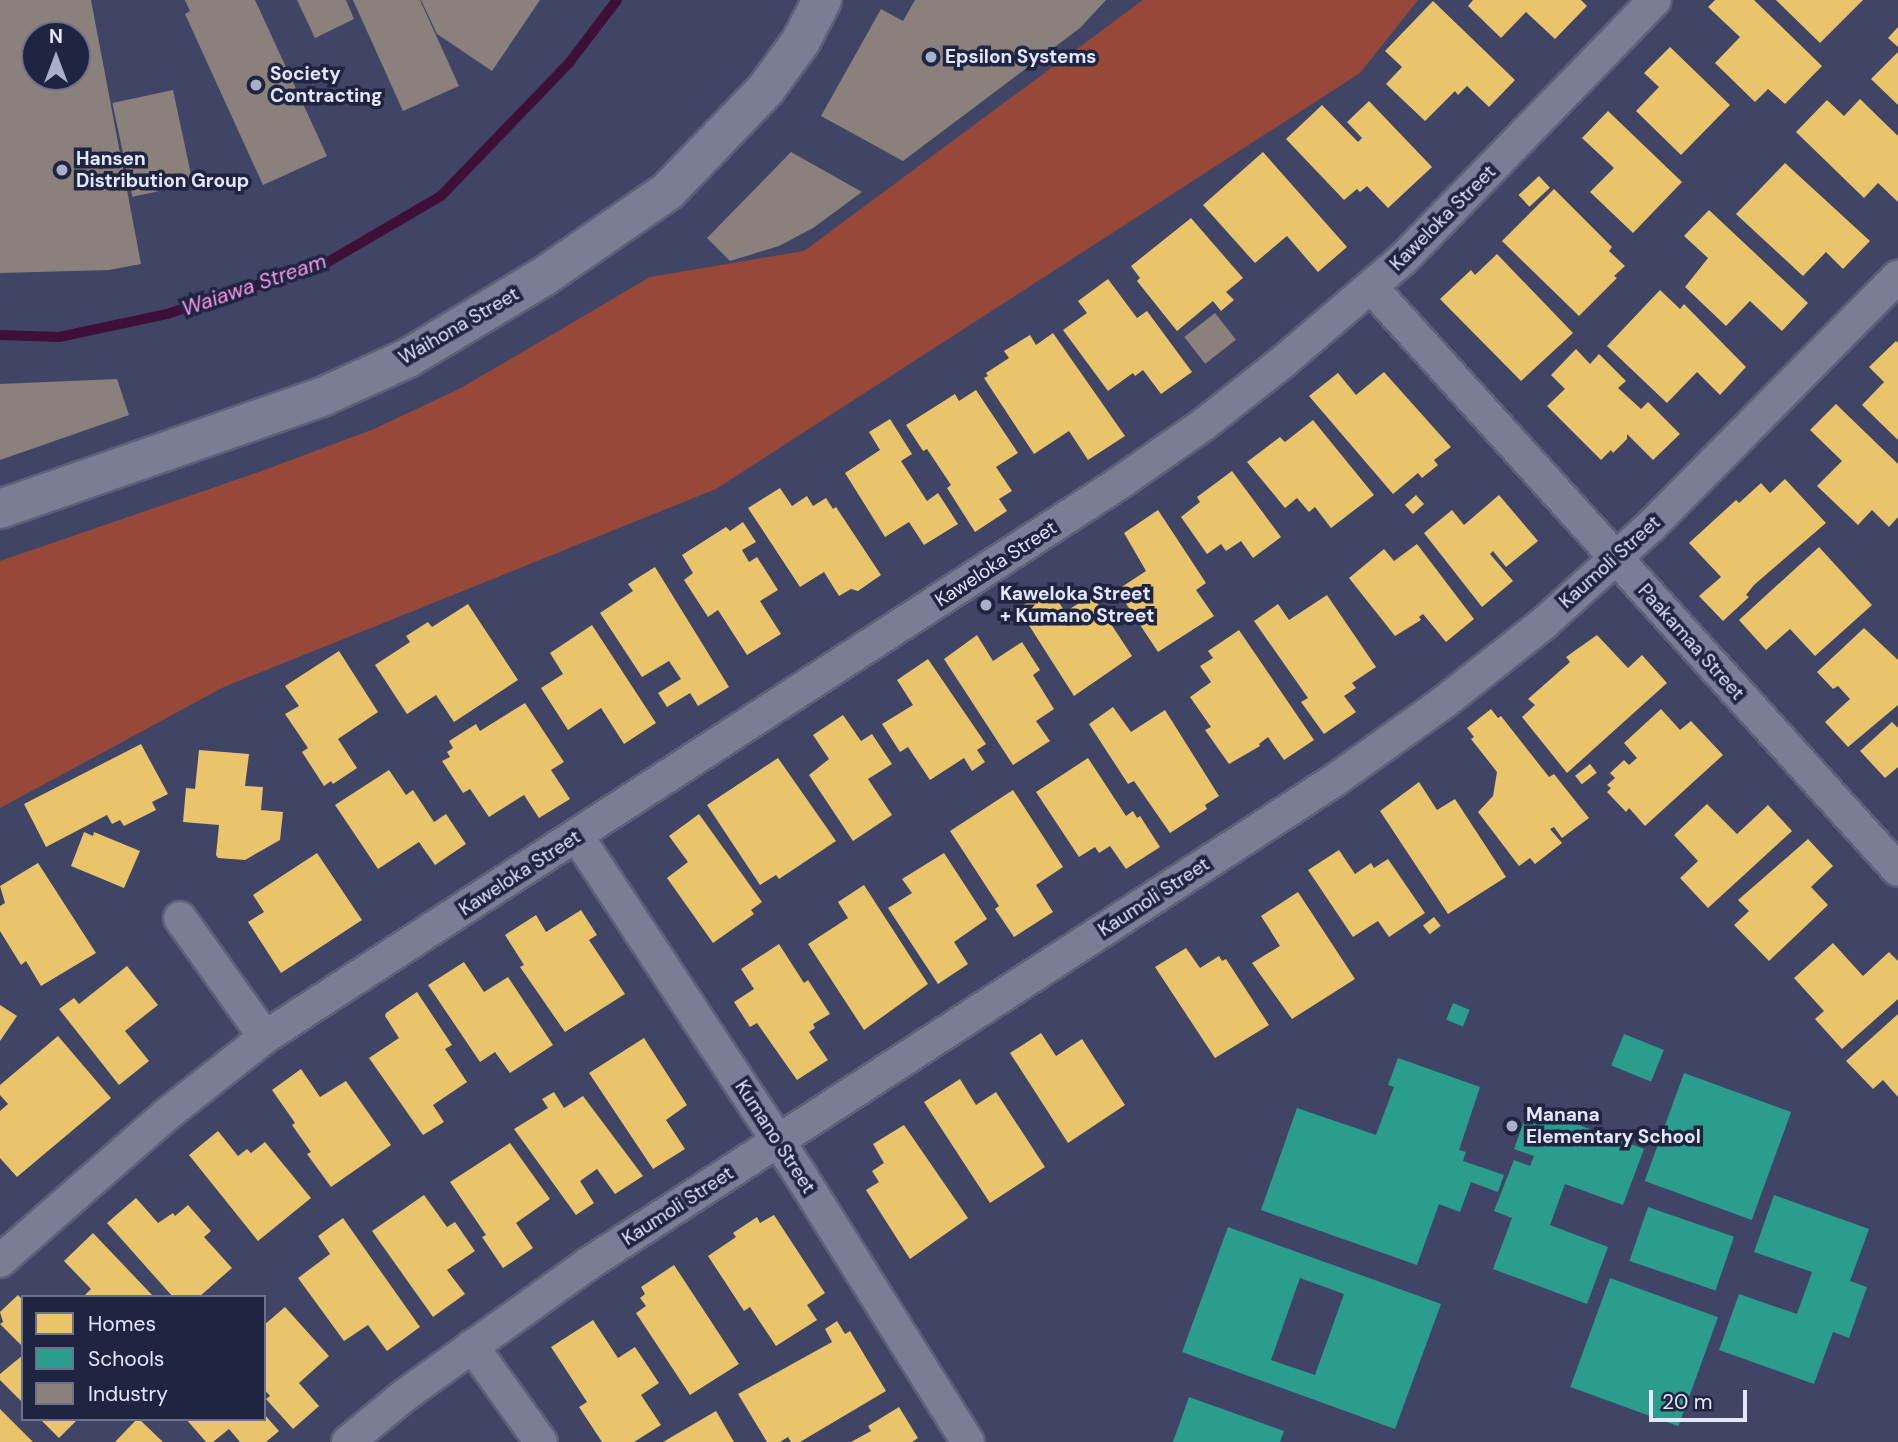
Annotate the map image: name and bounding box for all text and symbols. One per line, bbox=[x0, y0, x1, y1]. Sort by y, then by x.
north arrow bbox=[21, 21, 91, 91]
text: N bbox=[49, 24, 63, 49]
place label: Epsilon Systems bbox=[945, 46, 1096, 68]
marker: Epsilon Systems bbox=[923, 49, 939, 65]
place label: Society Contracting bbox=[270, 63, 382, 107]
marker: Society Contracting bbox=[248, 77, 264, 93]
place label: Hansen Distribution Group bbox=[76, 148, 249, 192]
street label: Kaweloka Street bbox=[1385, 160, 1501, 276]
marker: Hansen Distribution Group bbox=[54, 162, 70, 178]
water label: Waiawa Stream bbox=[178, 248, 330, 322]
street label: Waihona Street bbox=[395, 282, 523, 370]
street label: Kaumoli Street bbox=[1555, 511, 1665, 613]
street label: Kaweloka Street bbox=[931, 516, 1061, 612]
street label: Paakamaa Street bbox=[1633, 580, 1749, 704]
place label: Kaweloka Street + Kumano Street bbox=[1000, 583, 1155, 627]
marker: Kaweloka Street + Kumano Street bbox=[978, 597, 994, 613]
street label: Kaweloka Street bbox=[455, 825, 585, 921]
street label: Kaumoli Street bbox=[1094, 853, 1214, 941]
street label: Kumano Street bbox=[730, 1076, 820, 1198]
place label: Manana Elementary School bbox=[1526, 1104, 1701, 1148]
marker: Manana Elementary School bbox=[1504, 1118, 1520, 1134]
street label: Kaumoli Street bbox=[618, 1162, 738, 1250]
legend bbox=[21, 1295, 266, 1421]
text: Homes bbox=[88, 1310, 156, 1338]
text: Schools bbox=[88, 1345, 164, 1373]
scale bar bbox=[1653, 1376, 1751, 1420]
text: Industry bbox=[88, 1380, 168, 1408]
text: 20 m bbox=[1662, 1388, 1713, 1416]

